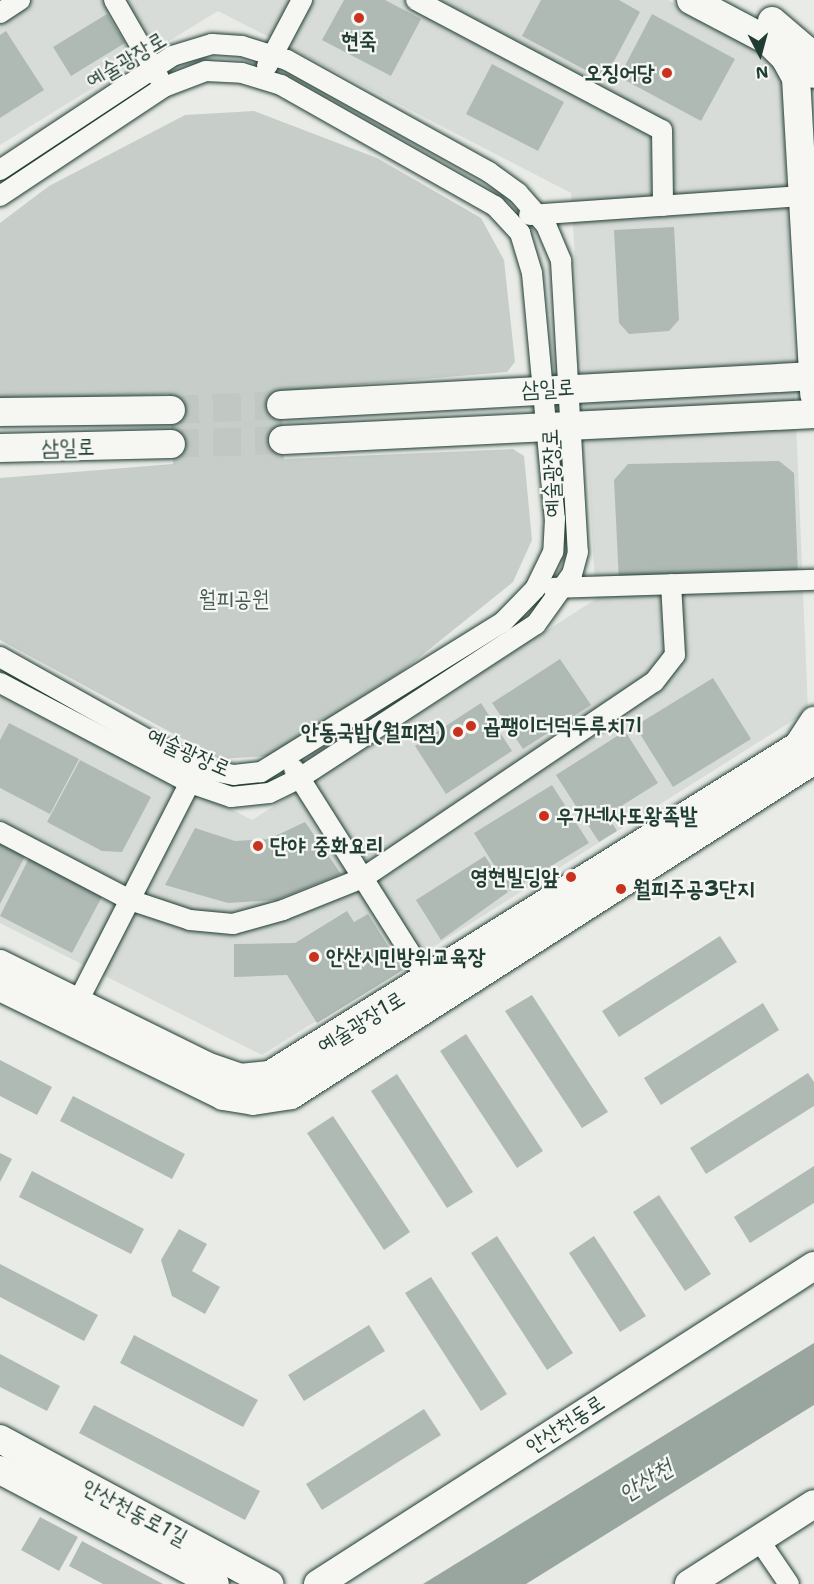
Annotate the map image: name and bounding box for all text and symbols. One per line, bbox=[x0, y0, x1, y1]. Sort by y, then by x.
marker: 현죽 bbox=[352, 11, 366, 25]
north arrow bbox=[730, 24, 790, 84]
street label: 예술광장로 bbox=[81, 26, 171, 94]
place label: 현죽 bbox=[341, 28, 377, 54]
place label: 오징어당 bbox=[584, 60, 655, 86]
text: N bbox=[755, 61, 769, 84]
marker: 오징어당 bbox=[660, 66, 674, 80]
street label: 삼일로 bbox=[521, 373, 575, 403]
street label: 예술광장로 bbox=[536, 428, 566, 518]
street label: 삼일로 bbox=[41, 433, 95, 461]
park label: 월피공원 bbox=[199, 586, 269, 612]
place label: 곱팽이더덕두루치기 bbox=[483, 713, 642, 739]
place label: 안동국밥(월피점) bbox=[301, 719, 446, 745]
marker: 곱팽이더덕두루치기 bbox=[464, 719, 478, 733]
street label: 예술광장로 bbox=[143, 722, 235, 782]
marker: 안동국밥(월피점) bbox=[451, 725, 465, 739]
place label: 우가네사또왕족발 bbox=[556, 803, 698, 829]
marker: 우가네사또왕족발 bbox=[537, 809, 551, 823]
place label: 단야 중화요리 bbox=[270, 833, 384, 859]
marker: 단야 중화요리 bbox=[251, 839, 265, 853]
place label: 영현빌딩앞 bbox=[470, 864, 559, 890]
marker: 영현빌딩앞 bbox=[564, 870, 578, 884]
place label: 월피주공3단지 bbox=[633, 876, 755, 902]
marker: 월피주공3단지 bbox=[614, 882, 628, 896]
place label: 안산시민방위교육장 bbox=[326, 944, 485, 970]
marker: 안산시민방위교육장 bbox=[307, 950, 321, 964]
street label: 예술광장1로 bbox=[313, 985, 409, 1059]
street label: 안산천동로 bbox=[521, 1389, 609, 1459]
water label: 안산천 bbox=[614, 1453, 678, 1509]
street label: 안산천동로1길 bbox=[78, 1473, 192, 1551]

